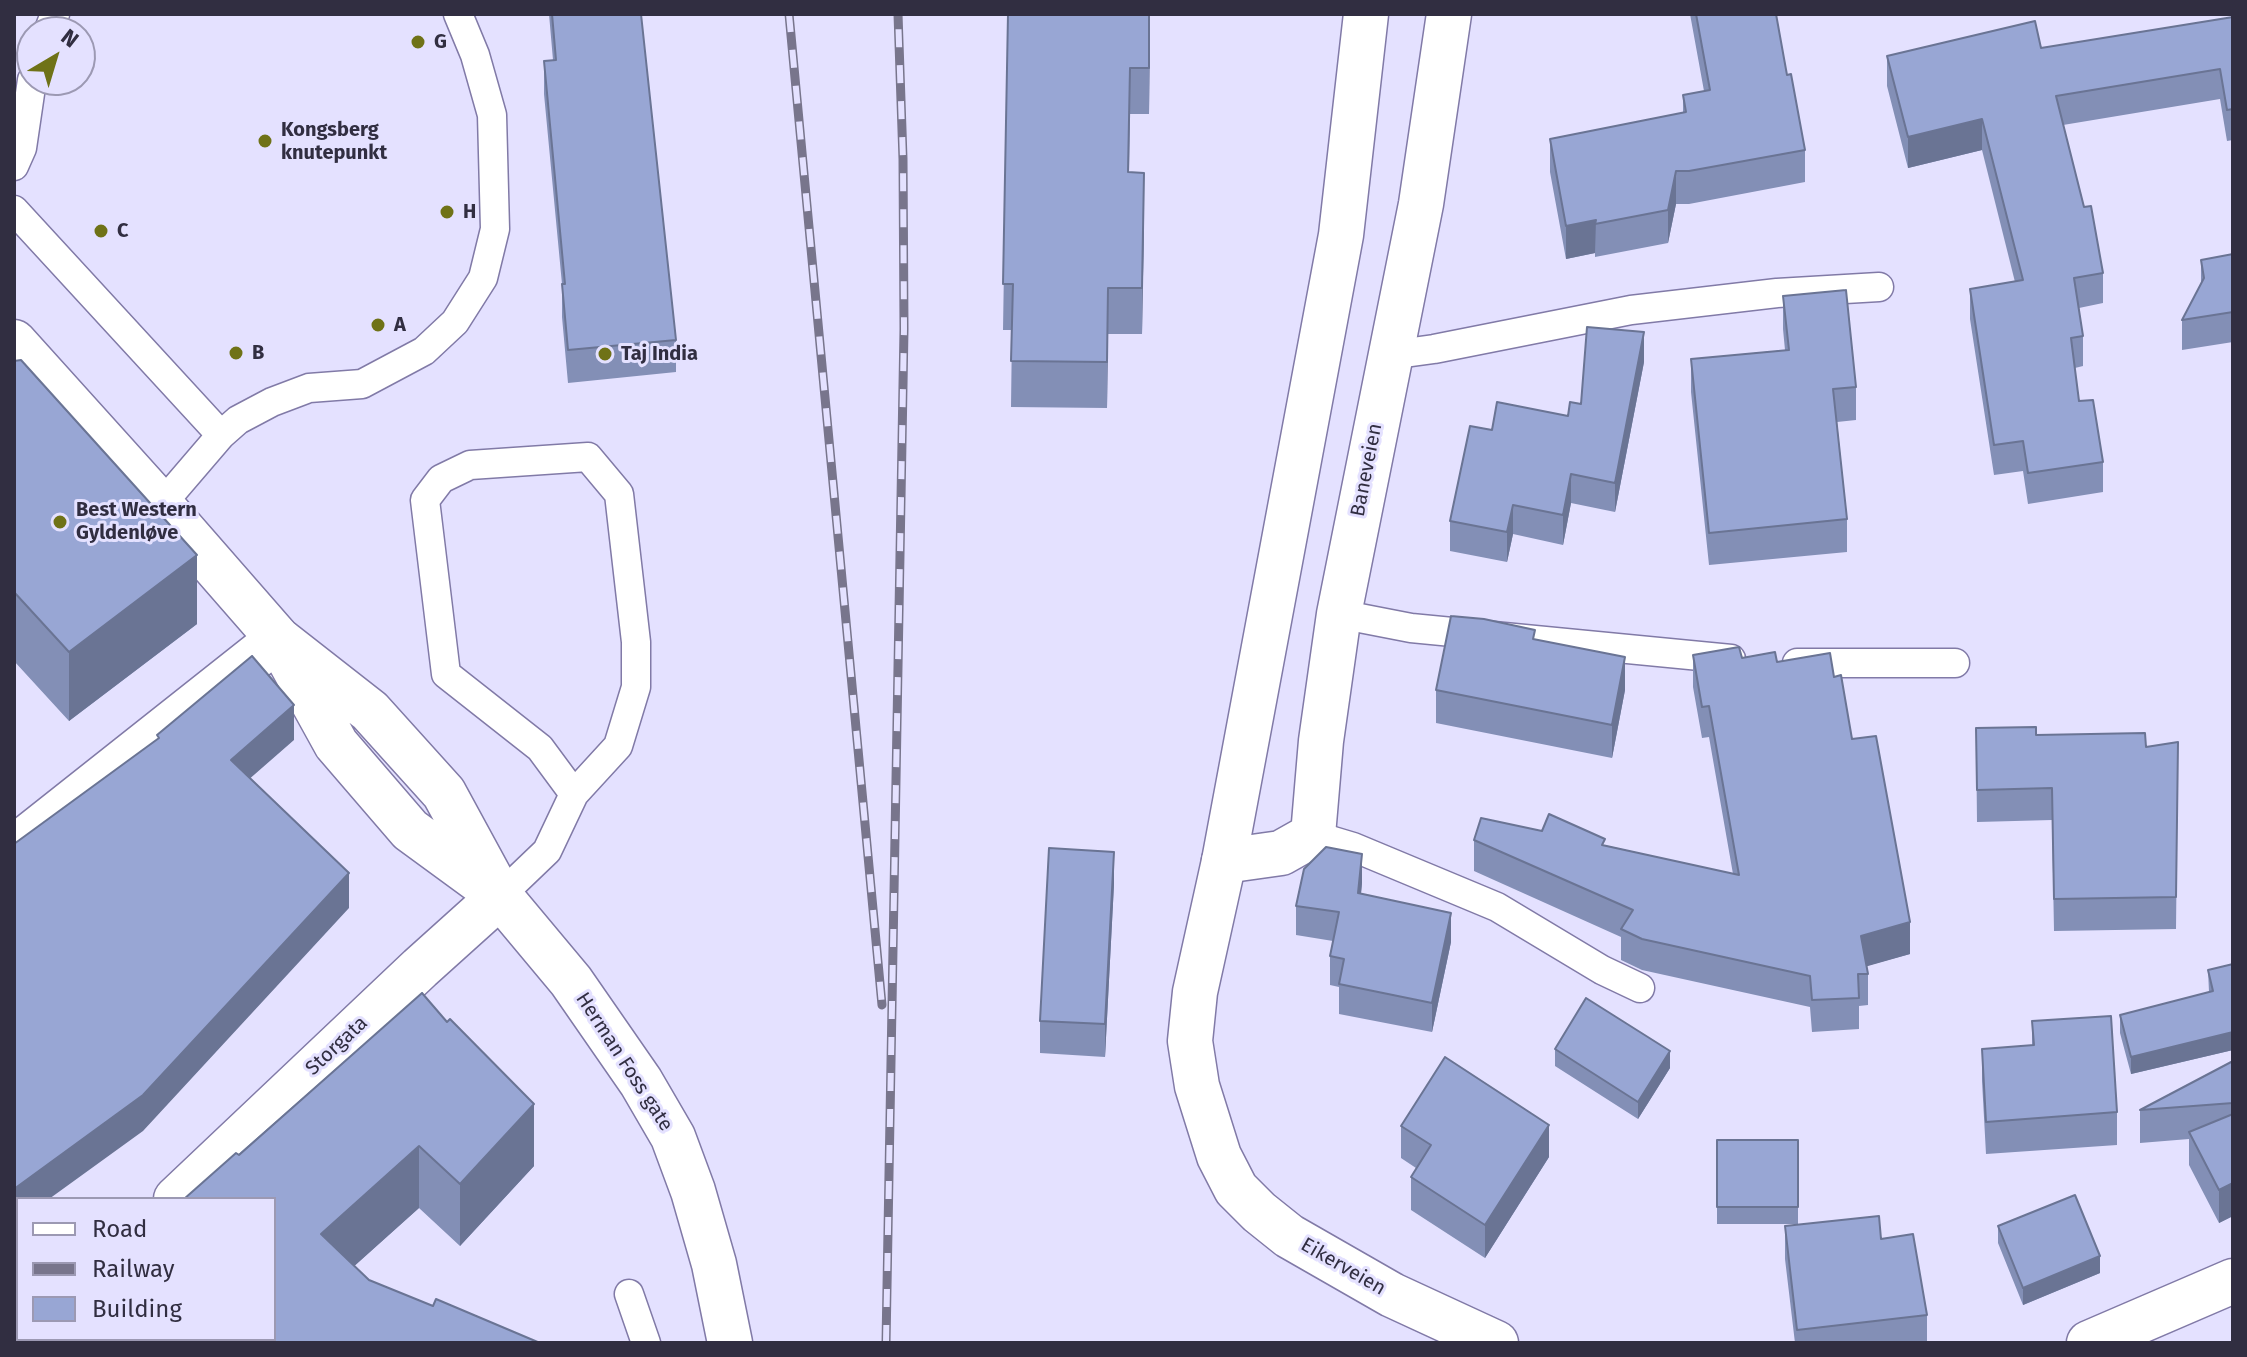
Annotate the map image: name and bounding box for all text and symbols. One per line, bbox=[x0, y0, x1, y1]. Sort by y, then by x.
north arrow bbox=[16, 16, 96, 96]
text: N bbox=[56, 23, 84, 53]
place label: G bbox=[434, 30, 447, 54]
marker: G bbox=[409, 33, 427, 51]
place label: Kongsberg knutepunkt bbox=[281, 118, 387, 165]
marker: Kongsberg knutepunkt bbox=[256, 132, 274, 150]
place label: H bbox=[463, 200, 476, 224]
marker: H bbox=[438, 203, 456, 221]
place label: C bbox=[117, 219, 128, 243]
marker: C bbox=[92, 222, 110, 240]
place label: A bbox=[394, 313, 406, 337]
marker: A bbox=[369, 316, 387, 334]
place label: B bbox=[252, 341, 264, 365]
place label: Taj India bbox=[621, 342, 698, 366]
marker: B bbox=[227, 344, 245, 362]
marker: Taj India bbox=[596, 345, 614, 363]
street label: Baneveien bbox=[1346, 421, 1388, 519]
place label: Best Western Gyldenløve bbox=[76, 498, 197, 545]
marker: Best Western Gyldenløve bbox=[51, 513, 69, 531]
street label: Herman Foss gate bbox=[570, 988, 678, 1136]
street label: Storgata bbox=[301, 1011, 373, 1081]
legend bbox=[16, 1197, 276, 1341]
text: Road bbox=[92, 1215, 147, 1243]
street label: Eikerveien bbox=[1296, 1233, 1390, 1301]
text: Railway bbox=[92, 1255, 175, 1283]
text: Building bbox=[92, 1295, 182, 1323]

